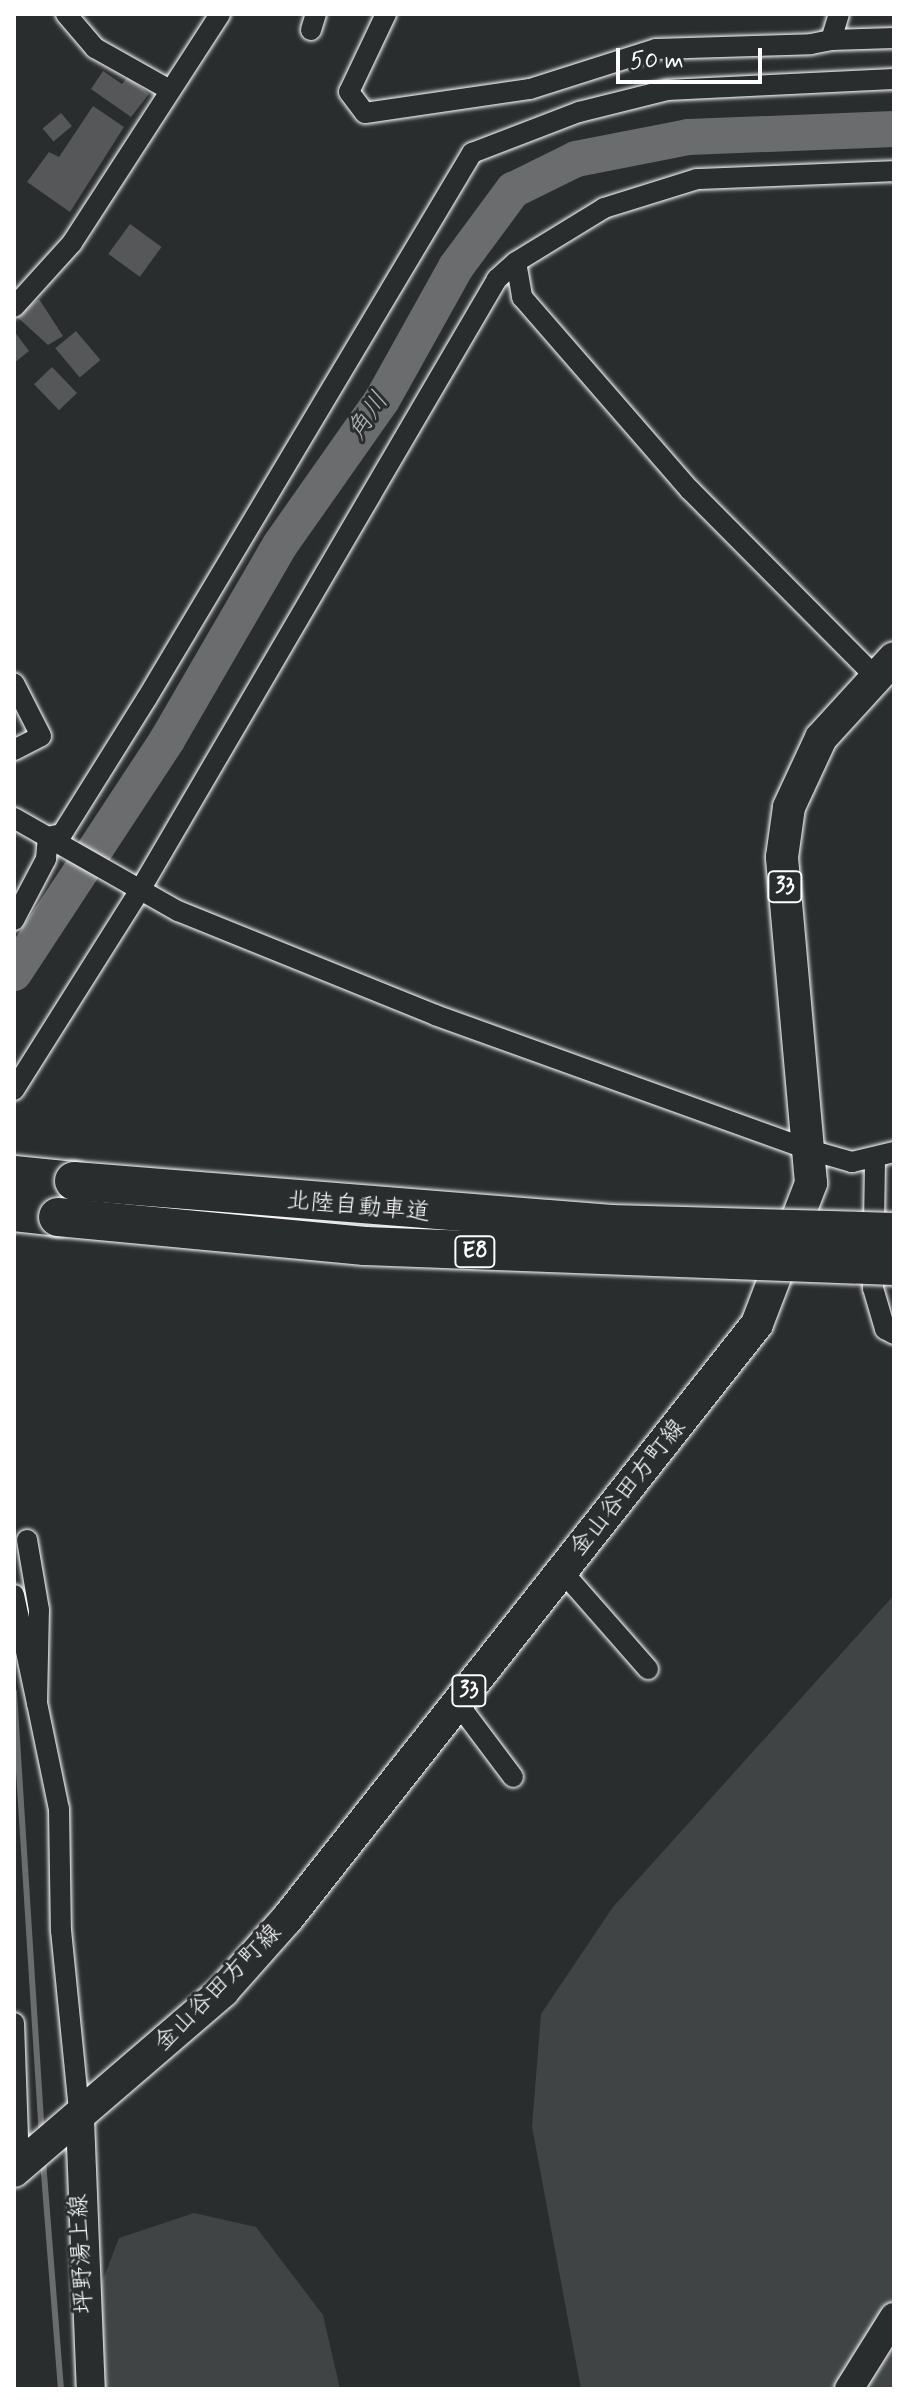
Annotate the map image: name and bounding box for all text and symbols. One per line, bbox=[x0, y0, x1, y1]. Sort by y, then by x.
scale bar bbox=[620, 32, 766, 82]
text: 50 m bbox=[630, 46, 684, 77]
water label: 角川 bbox=[342, 387, 396, 447]
road number: 33 bbox=[767, 869, 803, 905]
street label: 北陸自動車道 bbox=[285, 1186, 431, 1228]
road number: E8 bbox=[453, 1234, 497, 1270]
street label: 金山谷田方町線 bbox=[564, 1414, 692, 1562]
road number: 33 bbox=[451, 1673, 487, 1709]
street label: 金山谷田方町線 bbox=[148, 1918, 288, 2058]
street label: 坪野湯上線 bbox=[64, 2193, 100, 2315]

